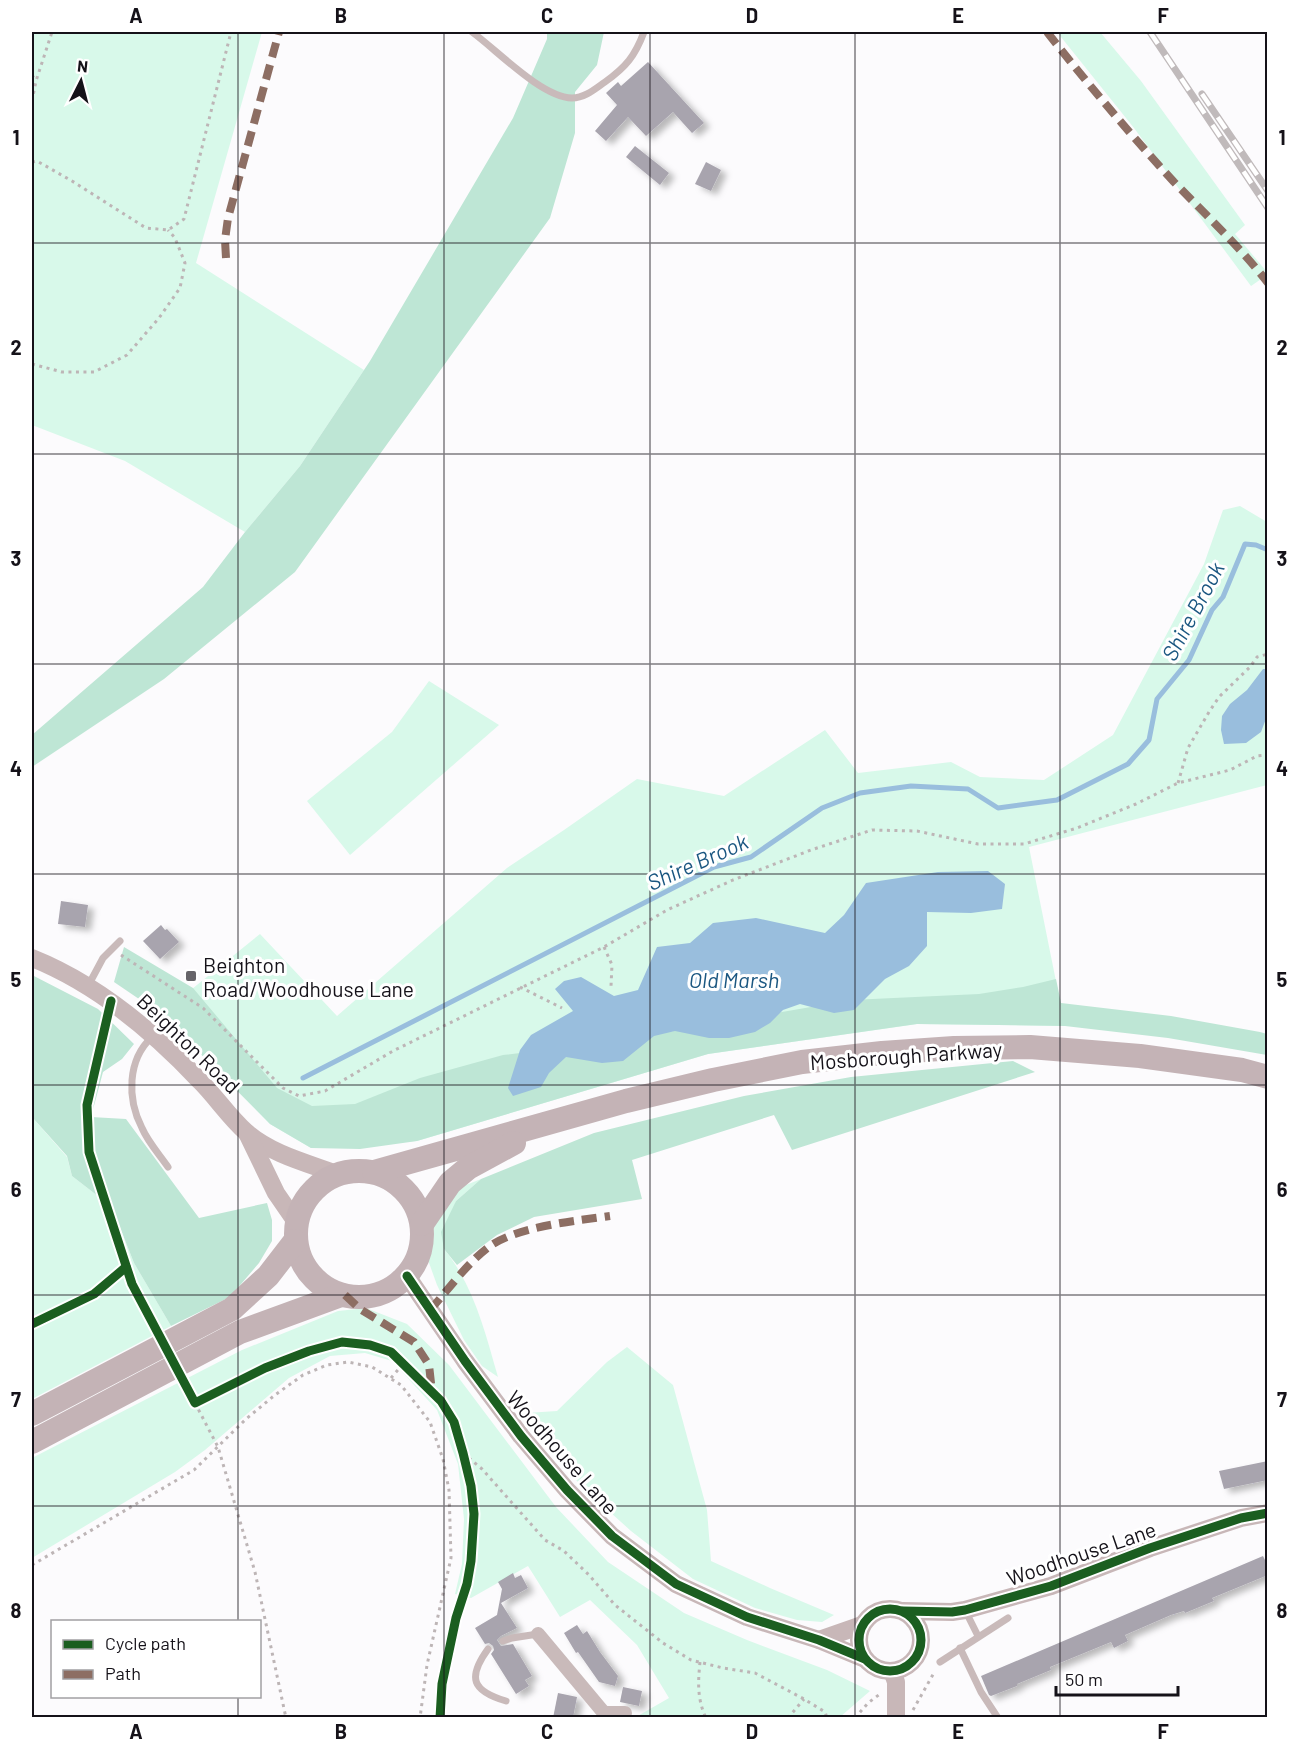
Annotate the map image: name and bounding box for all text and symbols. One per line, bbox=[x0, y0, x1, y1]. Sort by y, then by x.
text: A bbox=[129, 3, 143, 27]
text: B bbox=[335, 3, 347, 27]
text: C bbox=[541, 3, 553, 27]
text: D bbox=[746, 3, 758, 27]
text: E bbox=[952, 3, 964, 27]
text: F bbox=[1157, 3, 1169, 27]
north arrow bbox=[51, 51, 111, 111]
text: N bbox=[76, 56, 89, 76]
text: 1 bbox=[12, 125, 20, 149]
text: 1 bbox=[1278, 125, 1286, 149]
text: 2 bbox=[10, 335, 22, 359]
text: 2 bbox=[1276, 335, 1288, 359]
text: 3 bbox=[11, 546, 21, 570]
text: 3 bbox=[1277, 546, 1287, 570]
water label: Shire Brook bbox=[1155, 557, 1229, 665]
text: 4 bbox=[10, 756, 22, 780]
text: 4 bbox=[1276, 756, 1288, 780]
water label: Shire Brook bbox=[642, 827, 752, 895]
place label: Beighton Road/Woodhouse Lane bbox=[203, 952, 414, 1001]
water label: Old Marsh bbox=[689, 966, 779, 992]
text: 5 bbox=[11, 967, 22, 991]
text: 5 bbox=[1277, 967, 1288, 991]
marker: Beighton Road/Woodhouse Lane bbox=[184, 969, 198, 983]
street label: Beighton Road bbox=[132, 988, 246, 1098]
street label: Mosborough Parkway bbox=[809, 1036, 1003, 1074]
text: 6 bbox=[11, 1177, 22, 1201]
text: 6 bbox=[1277, 1177, 1288, 1201]
street label: Woodhouse Lane bbox=[502, 1385, 624, 1519]
text: 7 bbox=[11, 1387, 21, 1411]
text: 7 bbox=[1277, 1387, 1287, 1411]
street label: Woodhouse Lane bbox=[1003, 1516, 1159, 1590]
text: 8 bbox=[11, 1598, 22, 1622]
text: 8 bbox=[1277, 1598, 1288, 1622]
legend bbox=[51, 1620, 261, 1698]
text: Cycle path bbox=[105, 1632, 186, 1654]
scale bar bbox=[1056, 1659, 1178, 1697]
text: Path bbox=[105, 1662, 141, 1684]
text: 50 m bbox=[1065, 1668, 1103, 1690]
text: A bbox=[129, 1719, 143, 1743]
text: B bbox=[335, 1719, 347, 1743]
text: C bbox=[541, 1719, 553, 1743]
text: D bbox=[746, 1719, 758, 1743]
text: E bbox=[952, 1719, 964, 1743]
text: F bbox=[1157, 1719, 1169, 1743]

